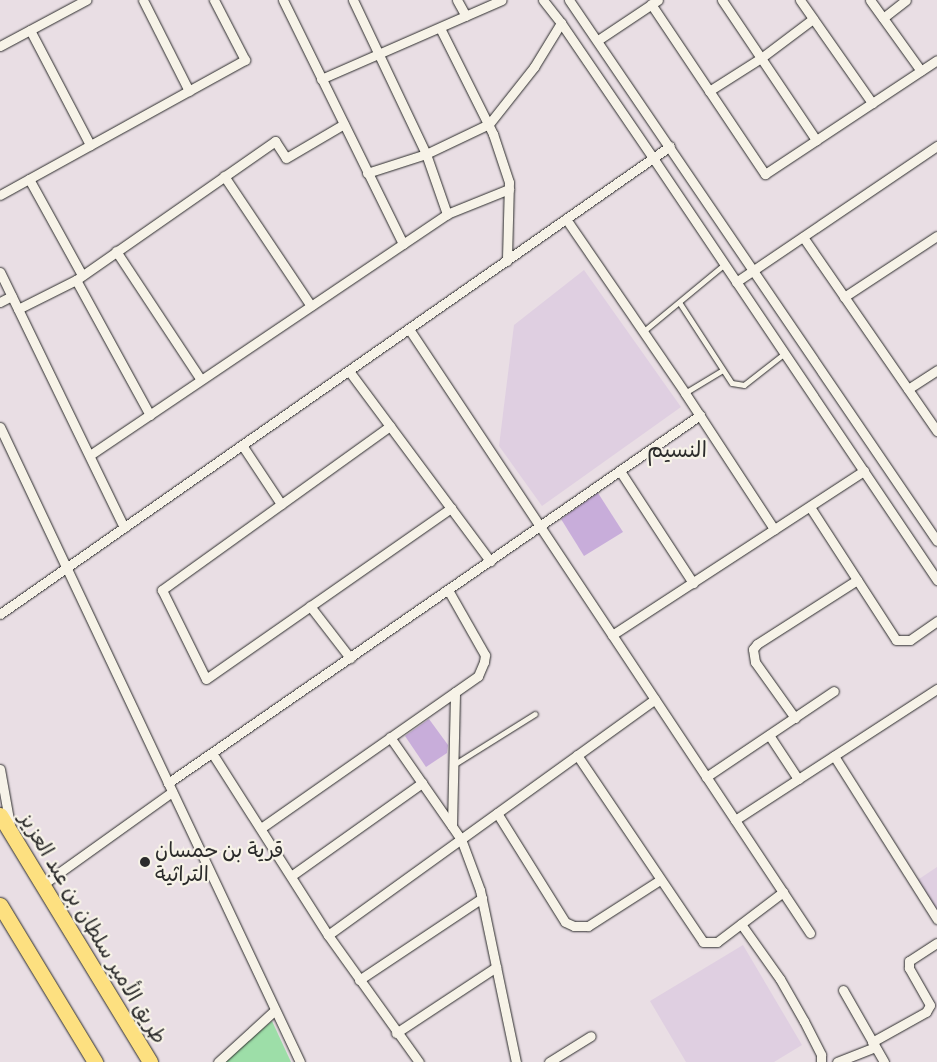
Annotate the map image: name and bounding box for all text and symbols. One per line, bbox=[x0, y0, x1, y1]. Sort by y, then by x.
district label: النسيم bbox=[647, 438, 707, 464]
street label: طريق الأمير سلطان بن عبد العزيز bbox=[14, 808, 172, 1048]
place label: قرية بن حمسان التراثية bbox=[155, 837, 283, 887]
marker: قرية بن حمسان التراثية bbox=[139, 856, 151, 868]

